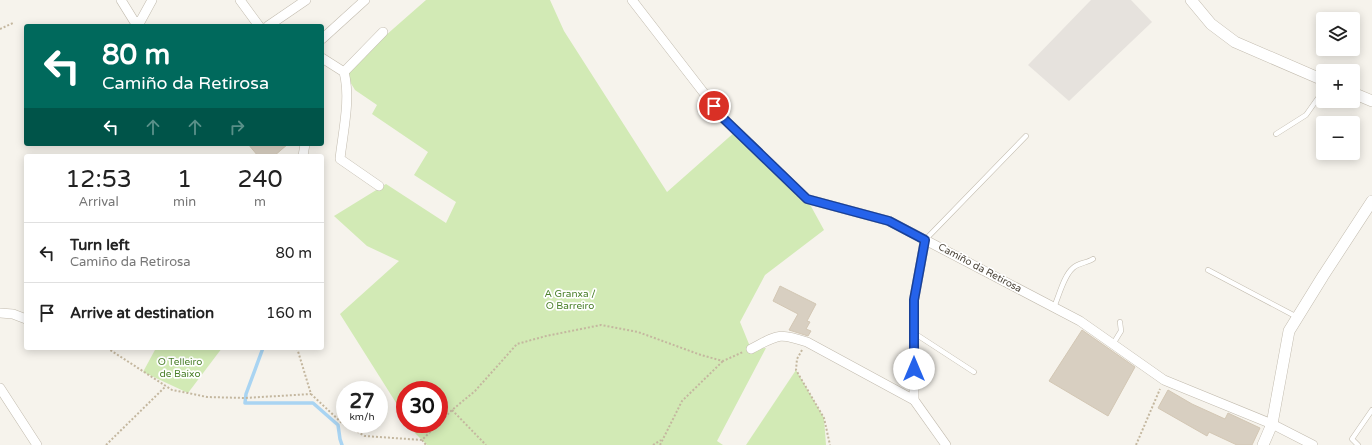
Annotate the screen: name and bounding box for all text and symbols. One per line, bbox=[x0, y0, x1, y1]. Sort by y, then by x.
map controls bbox=[1316, 12, 1360, 160]
button: layers bbox=[1316, 12, 1360, 56]
text: 80 m bbox=[102, 38, 170, 72]
icon: left bbox=[36, 40, 88, 92]
button: + bbox=[1316, 64, 1360, 108]
text: Camiño da Retirosa bbox=[102, 72, 269, 94]
pin bbox=[697, 89, 731, 123]
icon: arrive bbox=[703, 95, 725, 117]
icon: left bbox=[100, 116, 122, 138]
icon: ahead bbox=[142, 116, 164, 138]
icon: ahead bbox=[184, 116, 206, 138]
icon: right bbox=[226, 116, 248, 138]
button: − bbox=[1316, 116, 1360, 160]
text: 12:53 bbox=[65, 165, 132, 194]
text: 1 bbox=[177, 165, 192, 194]
text: 240 bbox=[237, 165, 283, 194]
text: Arrival bbox=[78, 194, 119, 210]
text: min bbox=[173, 194, 196, 210]
text: m bbox=[254, 194, 266, 210]
text: Turn left bbox=[70, 236, 130, 254]
street label: Camiño da Retirosa bbox=[936, 241, 1024, 295]
icon: left bbox=[36, 242, 58, 264]
text: 80 m bbox=[275, 244, 312, 262]
text: Camiño da Retirosa bbox=[70, 254, 191, 270]
park label: A Granxa / O Barreiro bbox=[544, 288, 596, 312]
icon: arrive bbox=[36, 302, 58, 324]
text: Arrive at destination bbox=[70, 304, 214, 322]
text: 160 m bbox=[266, 304, 312, 322]
position arrow bbox=[893, 348, 935, 390]
park label: O Telleiro de Baixo bbox=[158, 356, 202, 380]
speed limit sign: 30 bbox=[396, 381, 448, 433]
text: 27 bbox=[349, 390, 375, 414]
text: km/h bbox=[349, 411, 375, 423]

